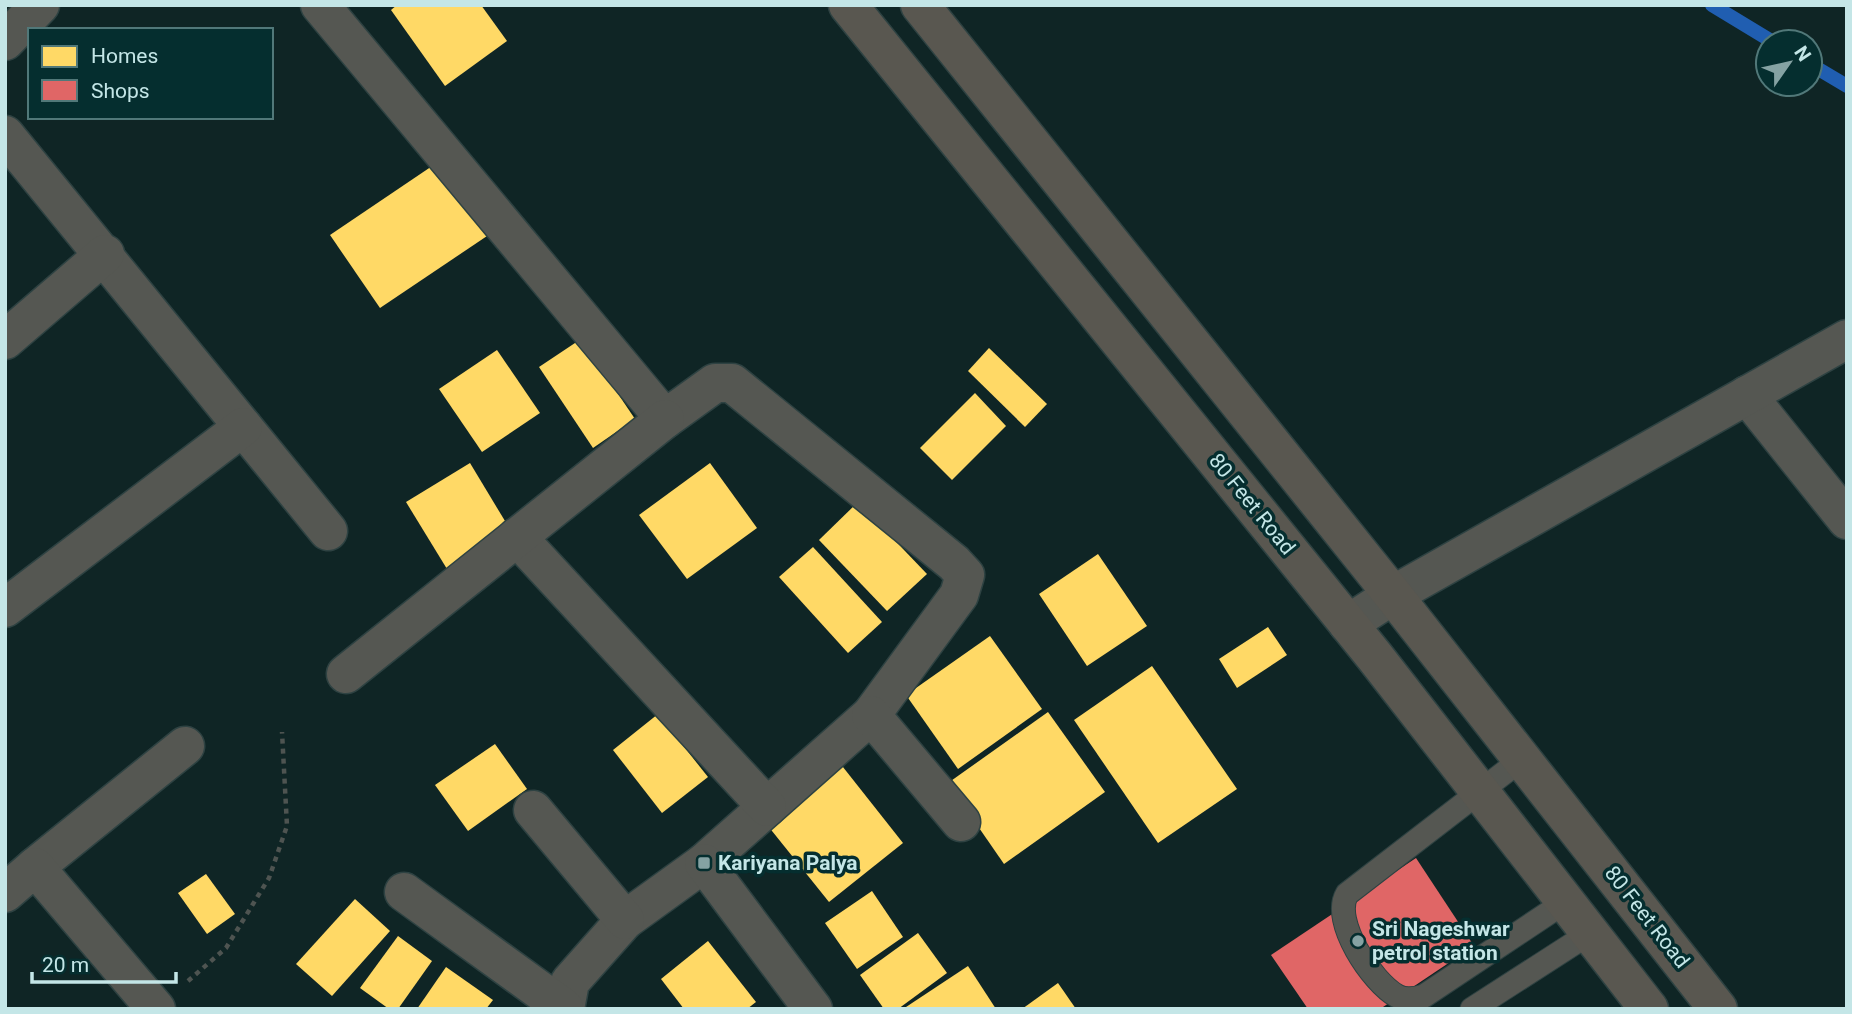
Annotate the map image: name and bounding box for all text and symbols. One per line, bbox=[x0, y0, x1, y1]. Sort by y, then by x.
legend bbox=[28, 28, 273, 119]
north arrow bbox=[1754, 28, 1824, 98]
text: N bbox=[1789, 42, 1816, 66]
text: Homes bbox=[91, 44, 158, 68]
text: Shops bbox=[91, 79, 150, 103]
street label: 80 Feet Road bbox=[1204, 449, 1300, 559]
place label: Kariyana Palya bbox=[718, 851, 858, 875]
marker: Kariyana Palya bbox=[696, 855, 712, 871]
street label: 80 Feet Road bbox=[1600, 861, 1694, 973]
place label: Sri Nageshwar petrol station bbox=[1372, 917, 1510, 965]
marker: Sri Nageshwar petrol station bbox=[1350, 933, 1366, 949]
scale bar bbox=[32, 940, 175, 984]
text: 20 m bbox=[42, 953, 89, 977]

